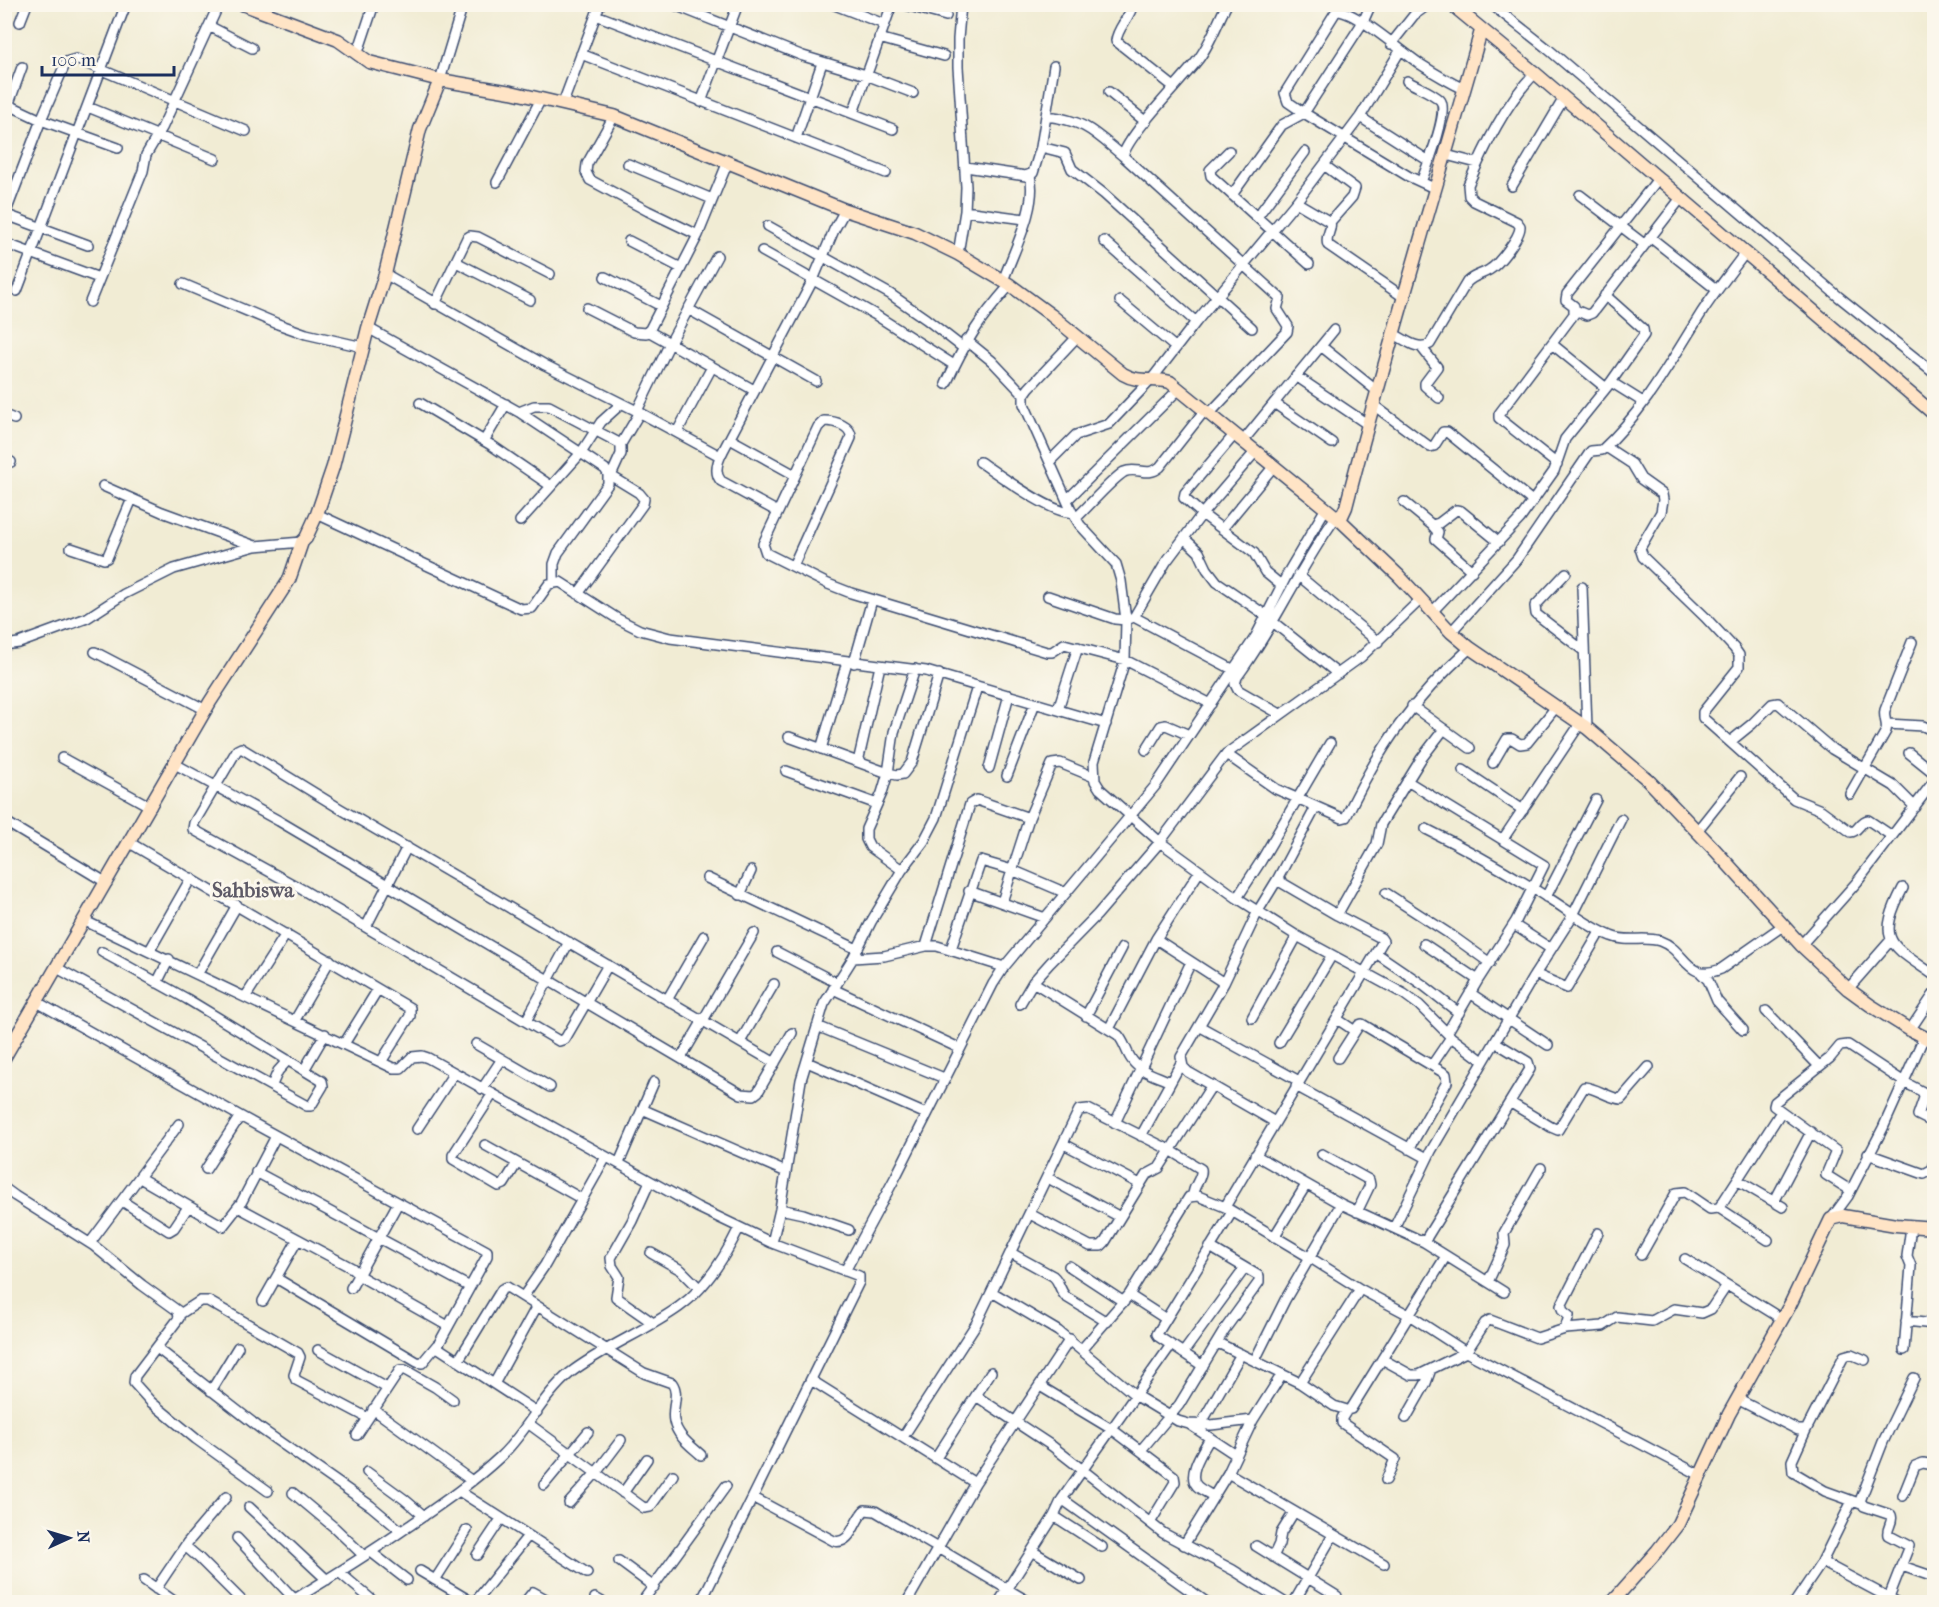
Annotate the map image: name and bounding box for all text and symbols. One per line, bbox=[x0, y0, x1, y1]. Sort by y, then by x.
scale bar bbox=[42, 39, 174, 77]
text: 100 m bbox=[51, 50, 96, 71]
district label: Sahbiswa bbox=[212, 878, 295, 902]
north arrow bbox=[39, 1508, 99, 1568]
text: N bbox=[74, 1530, 93, 1545]

